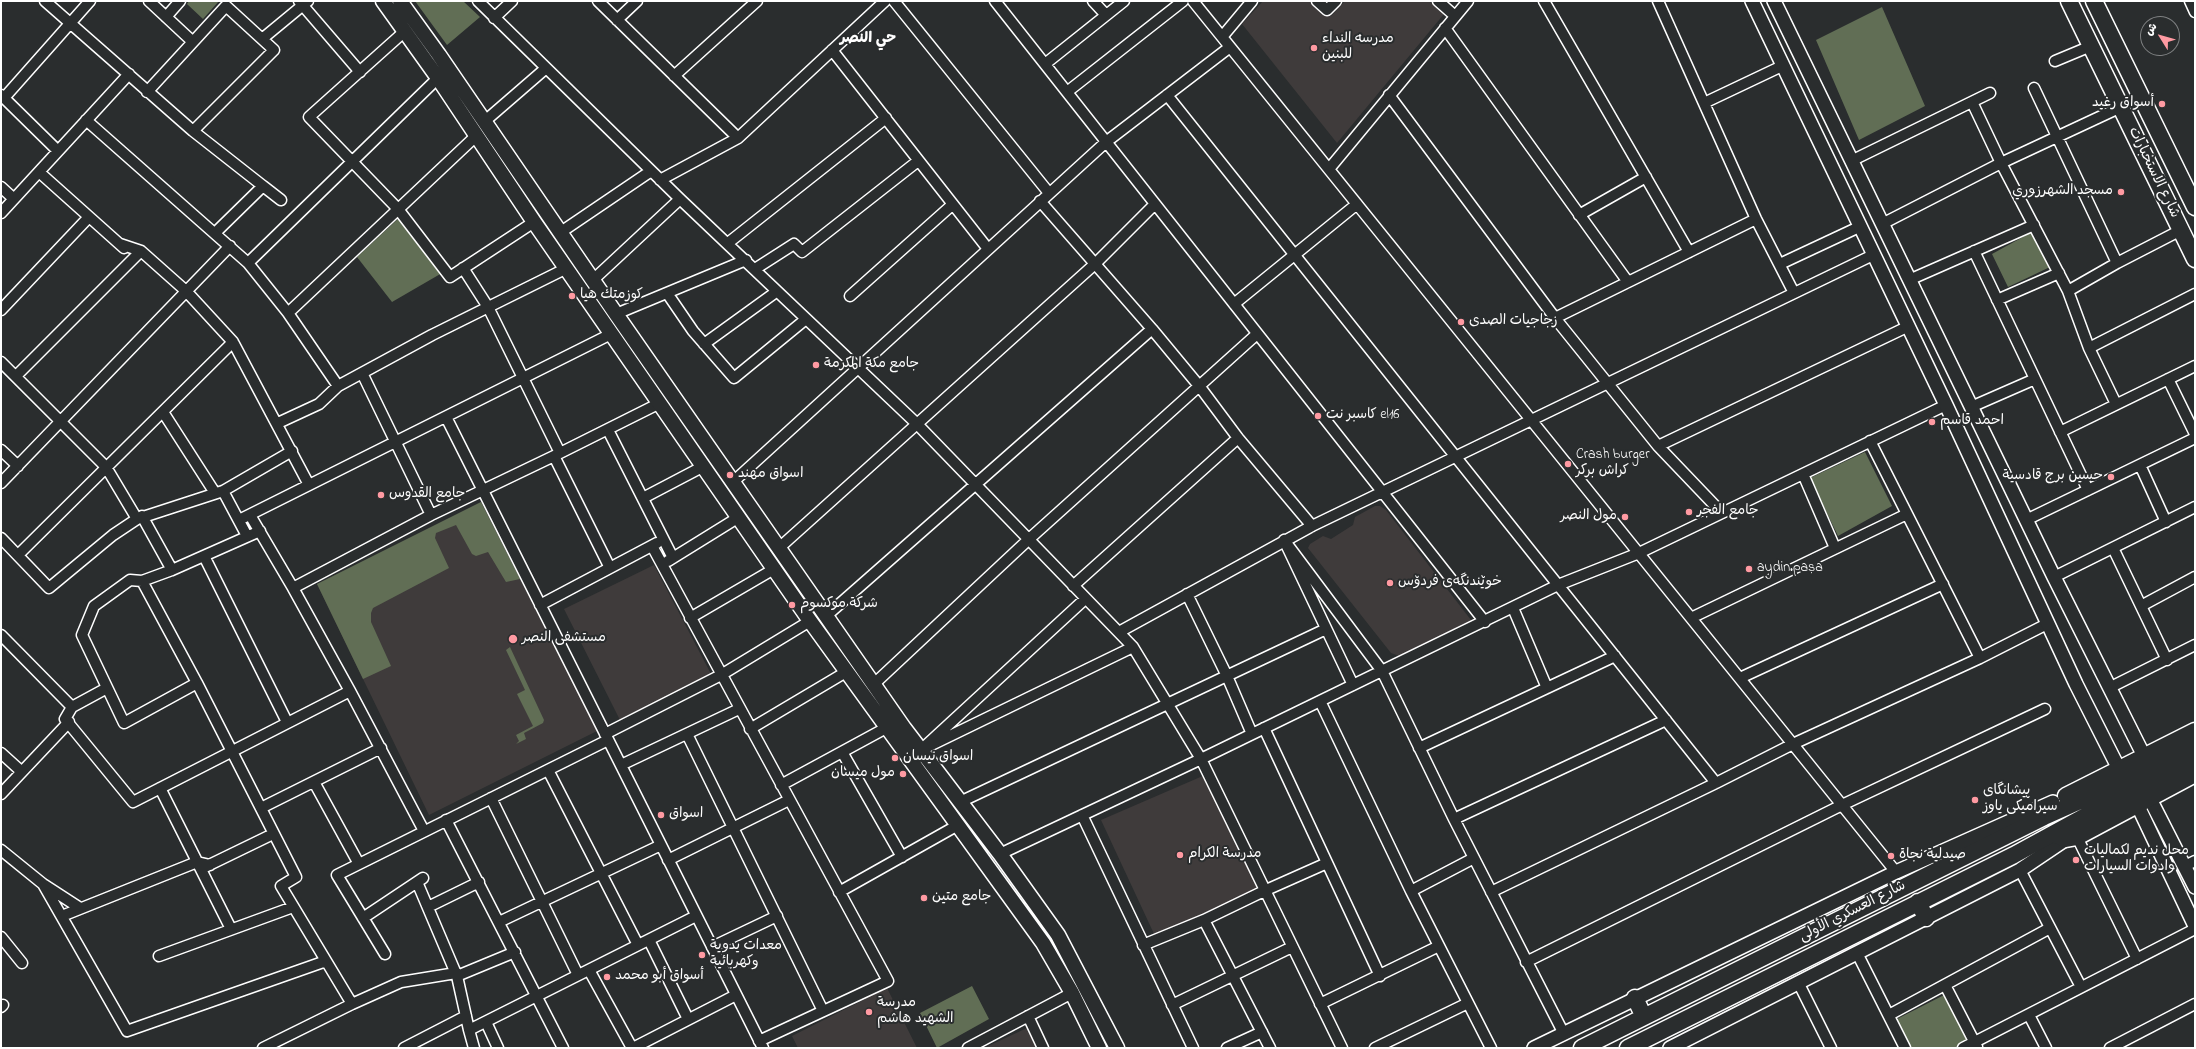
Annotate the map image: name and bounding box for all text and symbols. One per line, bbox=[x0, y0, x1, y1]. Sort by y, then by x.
north arrow bbox=[2140, 16, 2180, 56]
text: ش bbox=[2141, 20, 2161, 39]
district label: حي النصر bbox=[840, 31, 896, 49]
place label: مدرسه النداء للبنين bbox=[1322, 32, 1394, 64]
marker: مدرسه النداء للبنين bbox=[1309, 43, 1319, 53]
place label: أسواق رغيد bbox=[2092, 96, 2154, 112]
marker: أسواق رغيد bbox=[2157, 99, 2167, 109]
street label: شارع الاستخبارات bbox=[2124, 125, 2182, 221]
place label: مسجد الشهرزوري bbox=[2012, 184, 2113, 200]
marker: مسجد الشهرزوري bbox=[2116, 187, 2126, 197]
place label: كوزمتك هيا bbox=[580, 288, 643, 304]
marker: كوزمتك هيا bbox=[567, 291, 577, 301]
place label: زجاجيات الصدى bbox=[1469, 314, 1558, 330]
marker: زجاجيات الصدى bbox=[1456, 317, 1466, 327]
place label: جامع مكة المكرمة bbox=[824, 357, 919, 373]
marker: جامع مكة المكرمة bbox=[811, 360, 821, 370]
place label: كاسبر نت el16 bbox=[1326, 408, 1400, 424]
marker: كاسبر نت el16 bbox=[1313, 411, 1323, 421]
place label: احمد قاسم bbox=[1940, 414, 2004, 430]
marker: احمد قاسم bbox=[1927, 417, 1937, 427]
place label: Crash burger كراش بركر bbox=[1576, 448, 1649, 480]
marker: Crash burger كراش بركر bbox=[1563, 459, 1573, 469]
place label: اسواق مهند bbox=[738, 467, 803, 483]
place label: حسين برج قادسية bbox=[2003, 469, 2103, 485]
marker: اسواق مهند bbox=[725, 470, 735, 480]
marker: حسين برج قادسية bbox=[2106, 472, 2116, 482]
place label: جامع القدوس bbox=[389, 487, 465, 503]
marker: جامع القدوس bbox=[376, 490, 386, 500]
place label: جامع الفجر bbox=[1697, 504, 1759, 520]
marker: جامع الفجر bbox=[1684, 507, 1694, 517]
place label: مول النصر bbox=[1560, 509, 1617, 525]
marker: مول النصر bbox=[1620, 512, 1630, 522]
place label: aydin.paṣa bbox=[1757, 561, 1823, 577]
marker: aydin.paṣa bbox=[1744, 564, 1754, 574]
place label: خوێندنگەی فردۆس bbox=[1398, 575, 1502, 591]
marker: خوێندنگەی فردۆس bbox=[1385, 578, 1395, 588]
place label: شركة موكسوم bbox=[800, 597, 878, 613]
marker: شركة موكسوم bbox=[787, 600, 797, 610]
place label: مستشفى النصر bbox=[522, 631, 606, 647]
marker: مستشفى النصر bbox=[507, 633, 519, 645]
place label: اسواق نيسان bbox=[903, 750, 973, 766]
marker: اسواق نيسان bbox=[890, 753, 900, 763]
place label: مول ميسان bbox=[831, 766, 895, 782]
marker: مول ميسان bbox=[898, 769, 908, 779]
place label: پیشانگای سیرامیکی یاوز bbox=[1983, 784, 2058, 816]
marker: پیشانگای سیرامیکی یاوز bbox=[1970, 795, 1980, 805]
place label: اسواق bbox=[669, 807, 703, 823]
marker: اسواق bbox=[656, 810, 666, 820]
place label: محل نديم لكماليات وادوات السيارات bbox=[2084, 844, 2189, 876]
place label: مدرسة الكرام bbox=[1188, 847, 1262, 863]
place label: صيدلية نجاة bbox=[1899, 848, 1966, 864]
marker: مدرسة الكرام bbox=[1175, 850, 1185, 860]
marker: صيدلية نجاة bbox=[1886, 851, 1896, 861]
marker: محل نديم لكماليات وادوات السيارات bbox=[2071, 855, 2081, 865]
street label: شارع العسكري الأولى bbox=[1797, 878, 1909, 946]
place label: جامع متين bbox=[932, 890, 991, 906]
marker: جامع متين bbox=[919, 893, 929, 903]
place label: معدات يدوية وكهربائية bbox=[710, 939, 782, 972]
marker: معدات يدوية وكهربائية bbox=[697, 950, 707, 960]
place label: أسواق أبو محمد bbox=[615, 969, 704, 985]
marker: أسواق أبو محمد bbox=[602, 972, 612, 982]
place label: مدرسة الشهيد هاشم bbox=[877, 996, 954, 1028]
marker: مدرسة الشهيد هاشم bbox=[864, 1007, 874, 1017]

